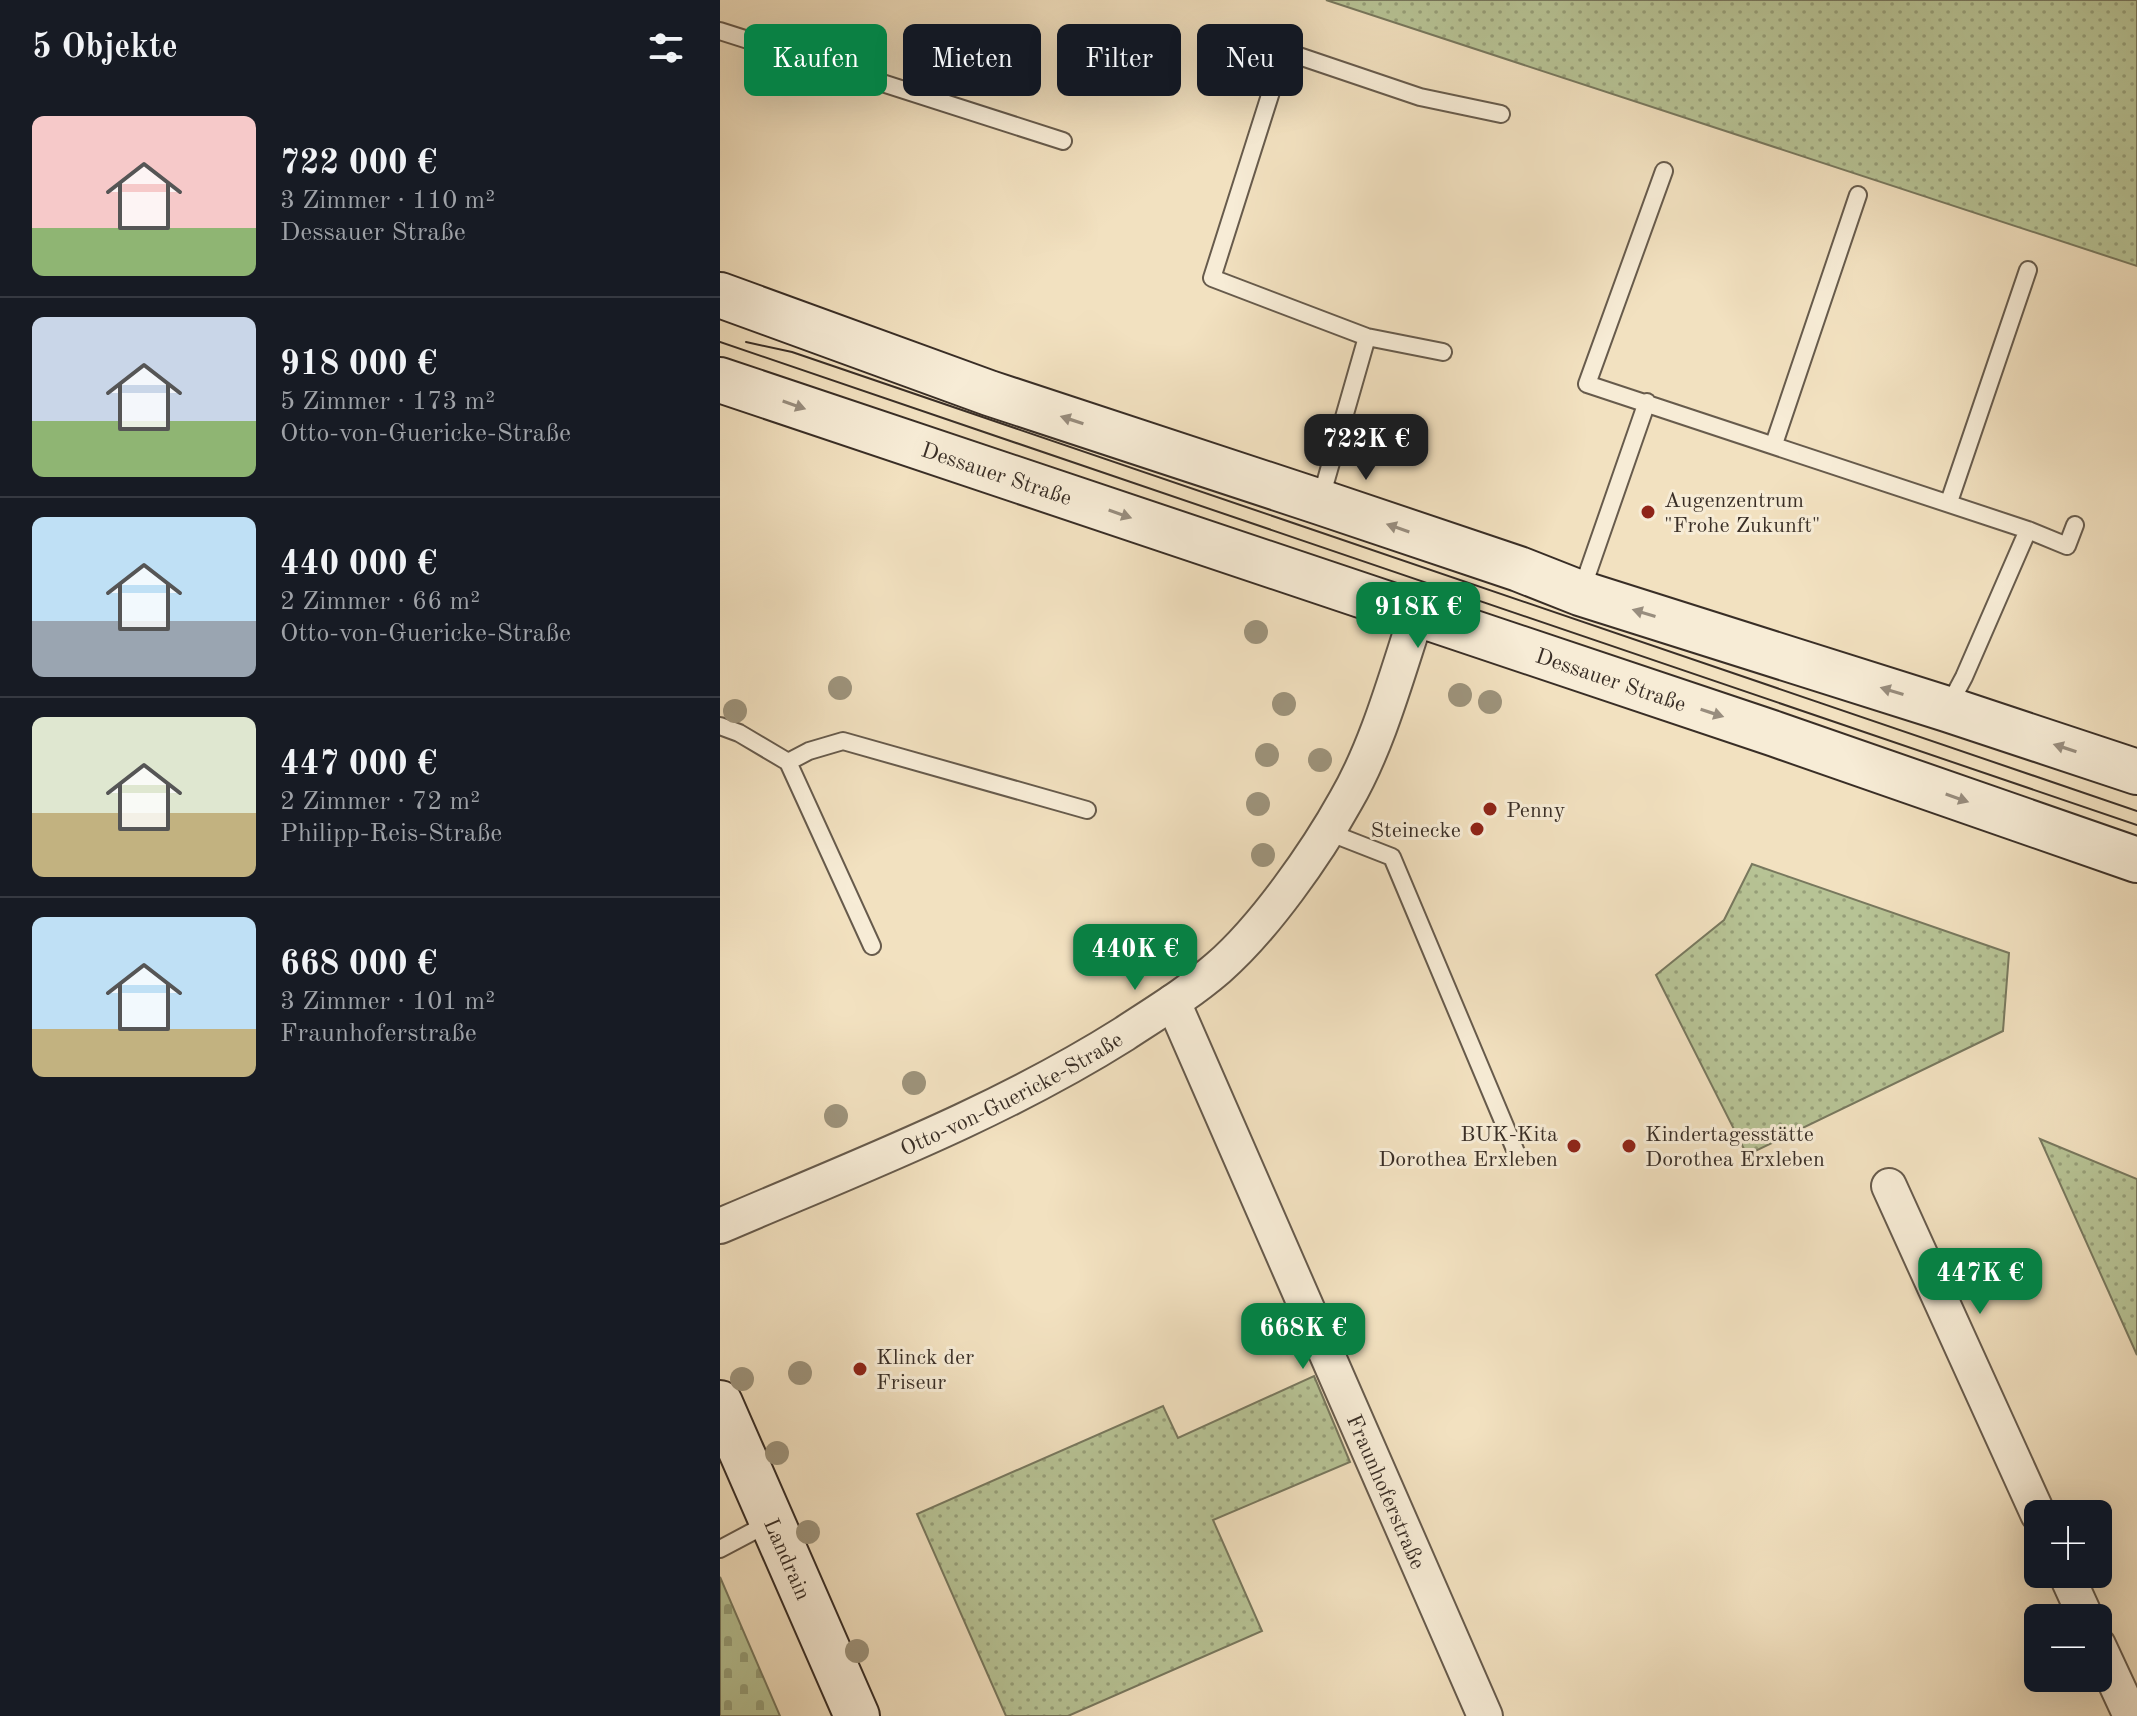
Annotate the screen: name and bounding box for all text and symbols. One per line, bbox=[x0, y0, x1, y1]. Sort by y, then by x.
chip: Kaufen bbox=[744, 24, 887, 96]
chip: Mieten bbox=[903, 24, 1041, 96]
chip: Filter bbox=[1057, 24, 1181, 96]
chip: Neu bbox=[1197, 24, 1303, 96]
icon: filters bbox=[644, 26, 688, 70]
text: 5 Objekte bbox=[32, 31, 178, 65]
text: 722 000 € bbox=[280, 147, 437, 181]
icon: home bbox=[96, 148, 192, 244]
text: 3 Zimmer · 110 m² bbox=[280, 188, 495, 214]
text: Dessauer Straße bbox=[280, 220, 466, 246]
text: 918 000 € bbox=[280, 348, 437, 382]
icon: home bbox=[96, 349, 192, 445]
text: 5 Zimmer · 173 m² bbox=[280, 389, 495, 415]
one-way arrow bbox=[782, 399, 806, 411]
one-way arrow bbox=[1060, 414, 1084, 426]
pin: 722K € bbox=[1301, 414, 1431, 482]
text: Otto-von-Guericke-Straße bbox=[280, 421, 571, 447]
text: 722K € bbox=[1322, 427, 1410, 453]
street label: Dessauer Straße bbox=[918, 439, 1074, 510]
place label: Augenzentrum "Frohe Zukunft" bbox=[1664, 490, 1821, 537]
marker: Augenzentrum "Frohe Zukunft" bbox=[1639, 503, 1657, 521]
one-way arrow bbox=[1108, 509, 1132, 521]
one-way arrow bbox=[1386, 522, 1410, 534]
text: 440 000 € bbox=[280, 548, 437, 582]
icon: home bbox=[96, 549, 192, 645]
pin: 918K € bbox=[1353, 582, 1483, 650]
text: 2 Zimmer · 66 m² bbox=[280, 589, 480, 615]
text: 918K € bbox=[1374, 595, 1462, 621]
one-way arrow bbox=[1632, 607, 1656, 619]
text: Otto-von-Guericke-Straße bbox=[280, 621, 571, 647]
street label: Dessauer Straße bbox=[1532, 645, 1689, 716]
one-way arrow bbox=[1880, 685, 1904, 697]
one-way arrow bbox=[1700, 707, 1724, 719]
one-way arrow bbox=[2053, 742, 2077, 754]
text: 447 000 € bbox=[280, 748, 437, 782]
icon: home bbox=[96, 749, 192, 845]
text: 2 Zimmer · 72 m² bbox=[280, 789, 480, 815]
one-way arrow bbox=[1946, 792, 1970, 804]
marker: Penny bbox=[1481, 800, 1499, 818]
place label: Penny bbox=[1506, 800, 1566, 822]
place label: Steinecke bbox=[1370, 820, 1461, 842]
marker: Steinecke bbox=[1468, 820, 1486, 838]
text: Philipp-Reis-Straße bbox=[280, 821, 502, 847]
pin: 440K € bbox=[1070, 924, 1200, 992]
text: 440K € bbox=[1091, 937, 1179, 963]
text: 668 000 € bbox=[280, 948, 437, 982]
icon: home bbox=[96, 949, 192, 1045]
text: 3 Zimmer · 101 m² bbox=[280, 989, 495, 1015]
text: Fraunhoferstraße bbox=[280, 1021, 477, 1047]
street label: Otto-von-Guericke-Straße bbox=[897, 1029, 1127, 1161]
place label: BUK-Kita Dorothea Erxleben bbox=[1378, 1124, 1558, 1171]
place label: Kindertagesstätte Dorothea Erxleben bbox=[1645, 1124, 1825, 1171]
marker: BUK-Kita Dorothea Erxleben bbox=[1565, 1137, 1583, 1155]
marker: Kindertagesstätte Dorothea Erxleben bbox=[1620, 1137, 1638, 1155]
pin: 447K € bbox=[1915, 1248, 2045, 1316]
text: 447K € bbox=[1936, 1261, 2024, 1287]
pin: 668K € bbox=[1238, 1303, 1368, 1371]
text: 668K € bbox=[1259, 1316, 1347, 1342]
place label: Klinck der Friseur bbox=[876, 1347, 974, 1394]
marker: Klinck der Friseur bbox=[851, 1360, 869, 1378]
street label: Fraunhoferstraße bbox=[1342, 1411, 1428, 1573]
map controls bbox=[2024, 1500, 2112, 1692]
button: + bbox=[2024, 1500, 2112, 1588]
street label: Landrain bbox=[759, 1515, 814, 1604]
button: − bbox=[2024, 1604, 2112, 1692]

